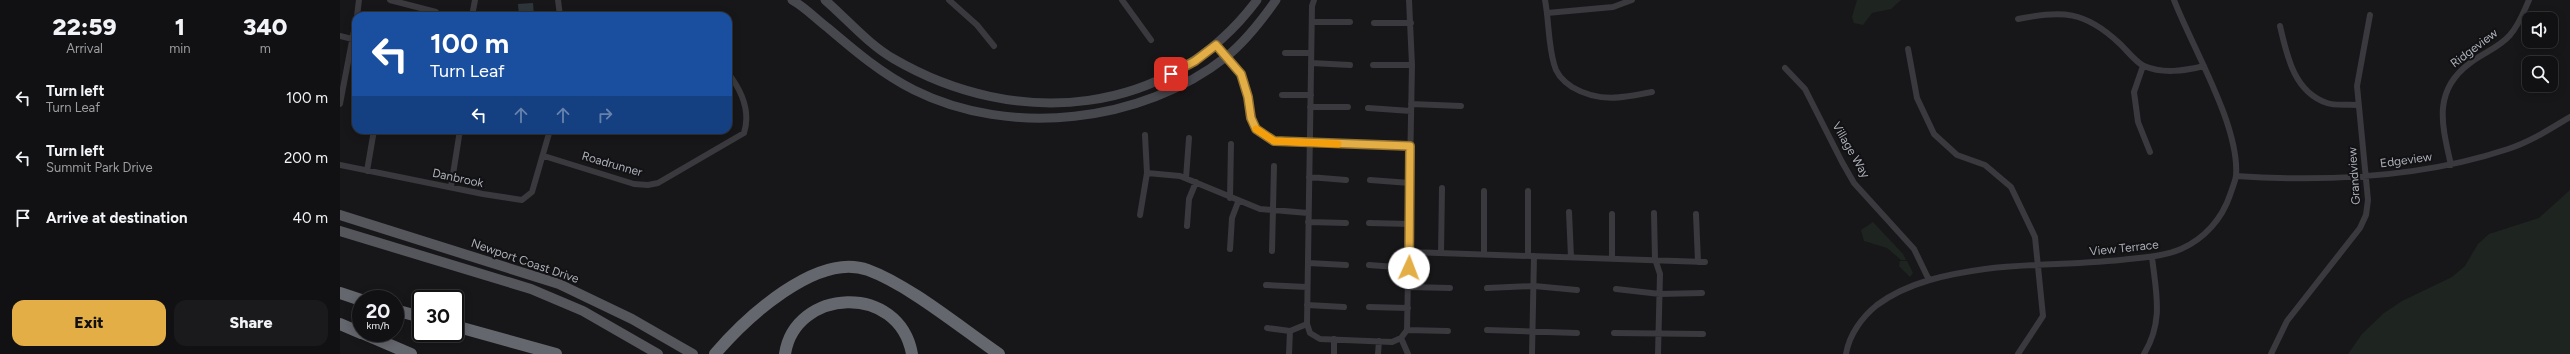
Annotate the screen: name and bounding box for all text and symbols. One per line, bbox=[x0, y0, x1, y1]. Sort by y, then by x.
text: 22:59 bbox=[53, 12, 117, 41]
text: 1 bbox=[175, 12, 185, 41]
text: 340 bbox=[243, 12, 287, 41]
map controls bbox=[2522, 12, 2558, 92]
button: sound bbox=[2522, 12, 2558, 48]
street label: Ridgeview bbox=[2448, 25, 2501, 70]
text: 100 m bbox=[430, 26, 509, 60]
icon: left bbox=[364, 28, 416, 80]
text: Arrival bbox=[66, 41, 103, 56]
text: min bbox=[169, 41, 190, 56]
text: m bbox=[260, 41, 271, 56]
button: search bbox=[2522, 56, 2558, 92]
pin bbox=[1154, 57, 1188, 91]
text: Turn Leaf bbox=[430, 60, 505, 82]
icon: arrive bbox=[1160, 63, 1182, 85]
text: Turn left bbox=[46, 82, 104, 100]
icon: left bbox=[12, 87, 34, 109]
text: 100 m bbox=[286, 89, 328, 107]
text: Turn Leaf bbox=[46, 100, 100, 115]
icon: left bbox=[468, 104, 490, 126]
icon: ahead bbox=[510, 104, 532, 126]
icon: ahead bbox=[552, 104, 574, 126]
icon: right bbox=[594, 104, 616, 126]
street label: Village Way bbox=[1829, 119, 1873, 181]
text: Turn left bbox=[46, 142, 104, 160]
street label: Grandview bbox=[2345, 146, 2363, 205]
icon: left bbox=[12, 147, 34, 169]
text: 200 m bbox=[284, 149, 328, 167]
street label: Roadrunner bbox=[580, 149, 644, 179]
street label: Edgeview bbox=[2379, 149, 2433, 171]
text: Summit Park Drive bbox=[46, 160, 153, 175]
street label: Danbrook bbox=[431, 166, 485, 190]
icon: arrive bbox=[12, 207, 34, 229]
text: Arrive at destination bbox=[46, 209, 187, 227]
text: 40 m bbox=[293, 209, 328, 227]
street label: Newport Coast Drive bbox=[469, 236, 581, 286]
street label: View Terrace bbox=[2089, 237, 2160, 259]
position arrow bbox=[1388, 247, 1430, 289]
speed limit sign: 30 bbox=[412, 290, 464, 342]
text: 20 bbox=[366, 299, 390, 323]
button: Exit bbox=[12, 300, 166, 346]
button: Share bbox=[174, 300, 328, 346]
text: km/h bbox=[367, 319, 389, 332]

